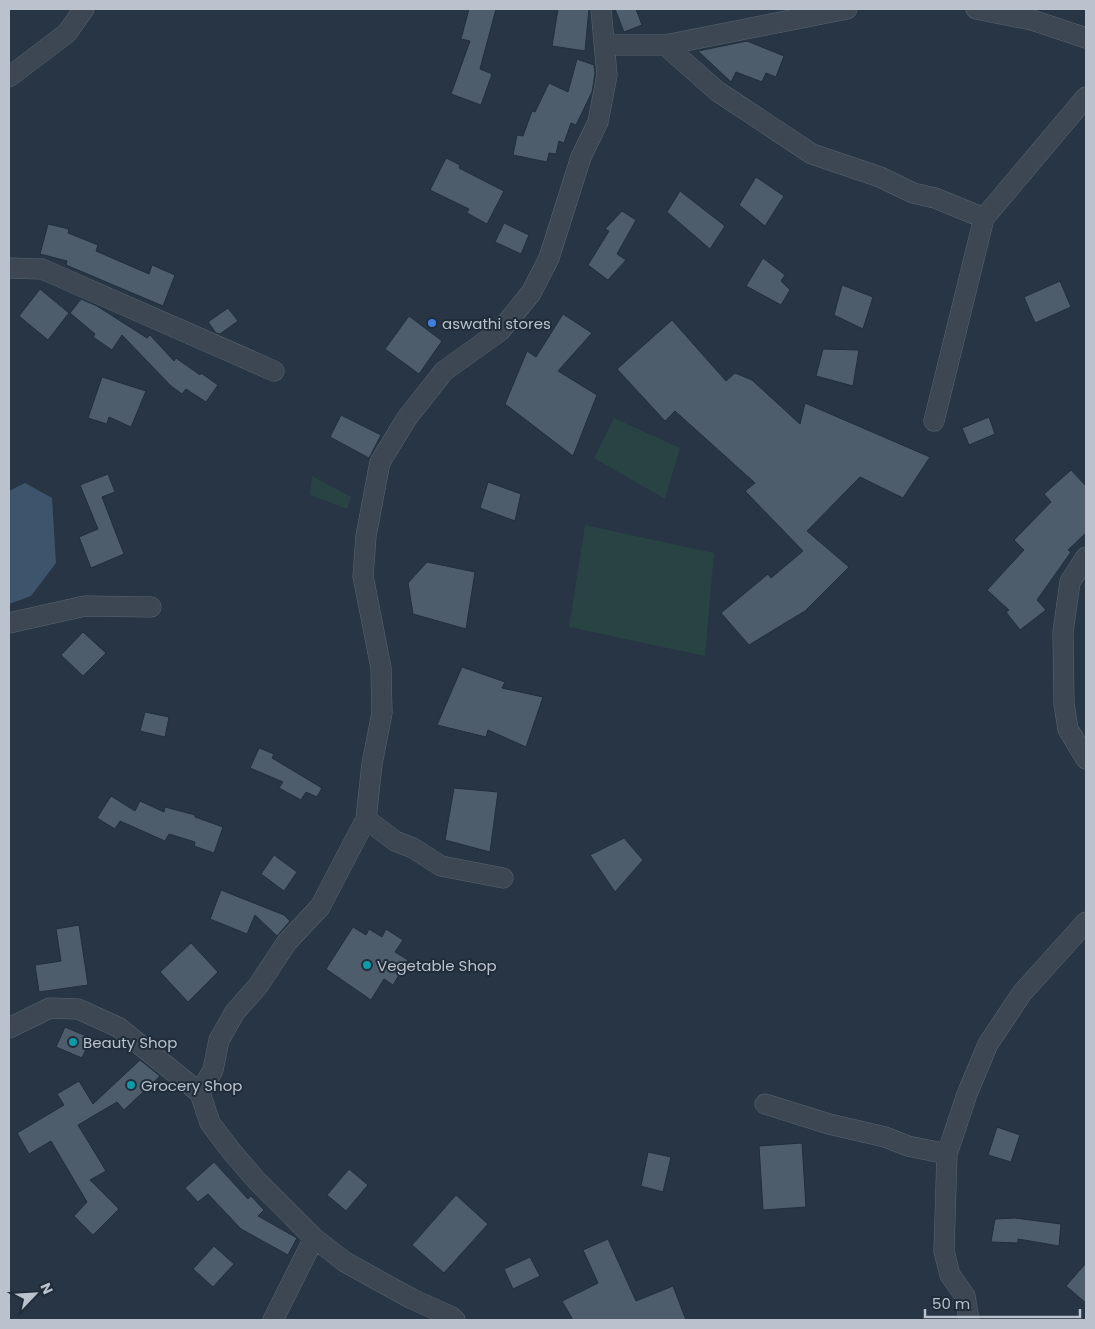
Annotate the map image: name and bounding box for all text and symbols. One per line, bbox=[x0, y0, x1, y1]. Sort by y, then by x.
place label: aswathi stores bbox=[442, 313, 551, 334]
marker: aswathi stores bbox=[426, 317, 438, 329]
place label: Vegetable Shop bbox=[377, 955, 497, 976]
marker: Vegetable Shop bbox=[361, 959, 373, 971]
place label: Beauty Shop bbox=[83, 1032, 177, 1053]
marker: Beauty Shop bbox=[67, 1036, 79, 1048]
place label: Grocery Shop bbox=[141, 1075, 242, 1096]
marker: Grocery Shop bbox=[125, 1079, 137, 1091]
north arrow bbox=[10, 1269, 60, 1319]
text: N bbox=[35, 1280, 58, 1298]
scale bar bbox=[925, 1286, 1080, 1318]
text: 50 m bbox=[932, 1293, 970, 1314]

